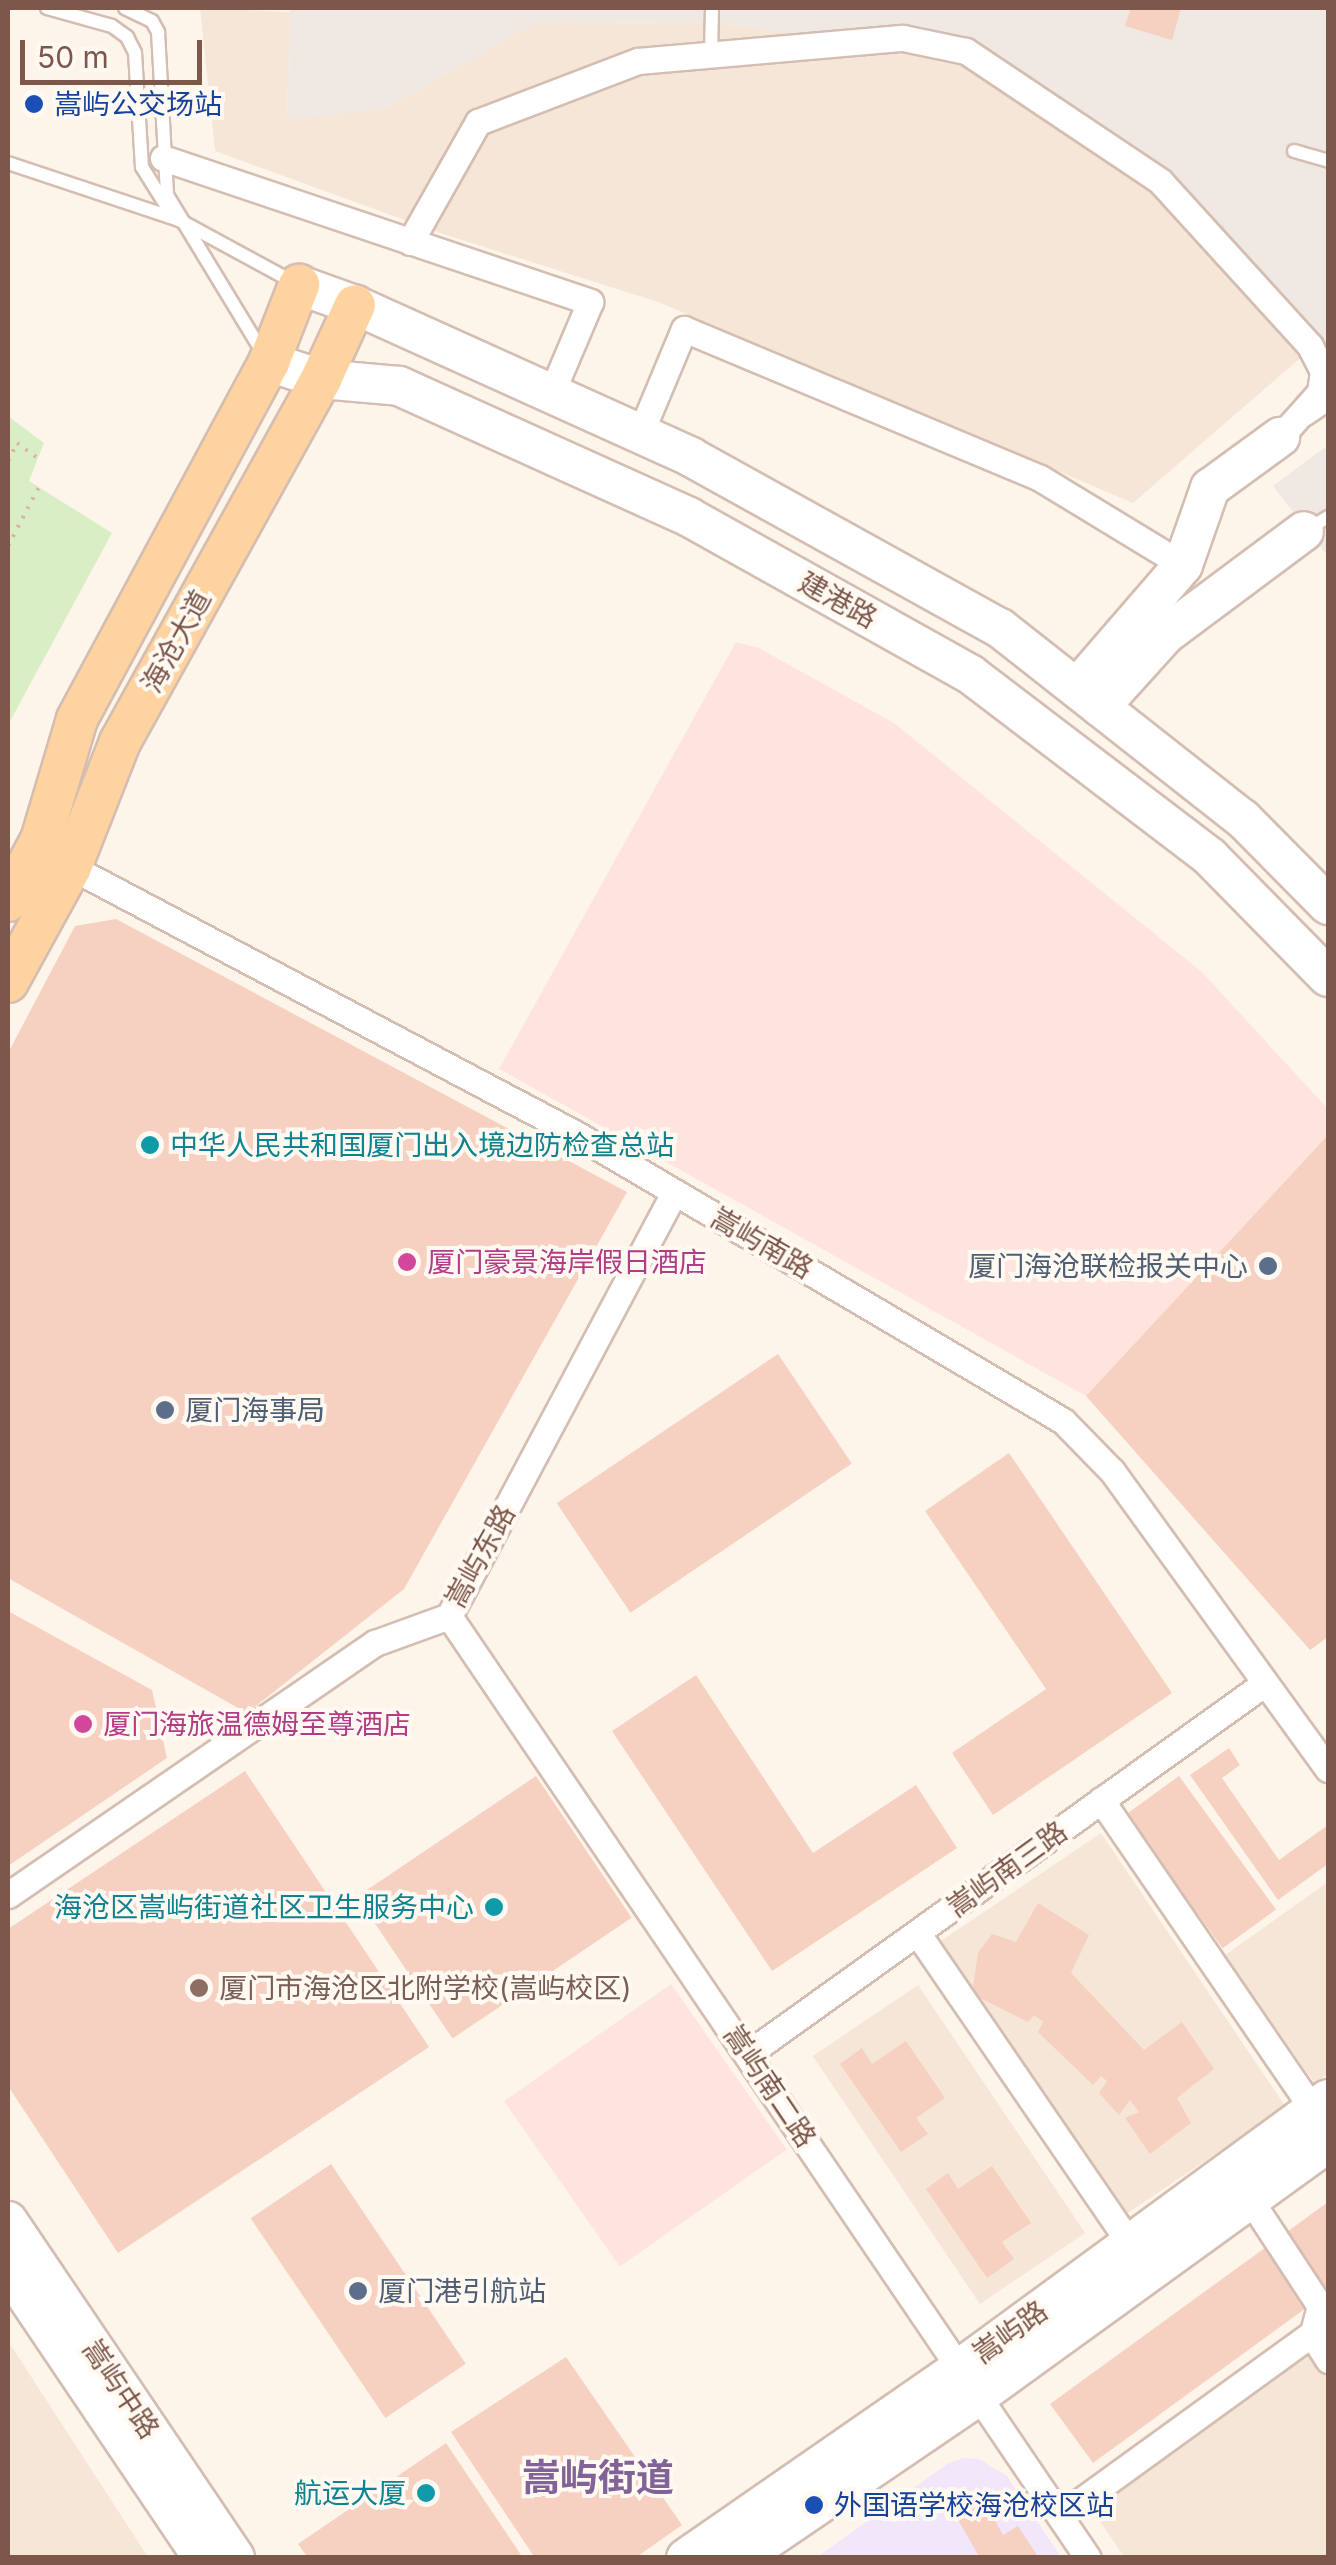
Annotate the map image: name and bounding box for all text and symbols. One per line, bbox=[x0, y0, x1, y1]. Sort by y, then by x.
scale bar bbox=[25, 20, 208, 82]
text: 50 m bbox=[37, 39, 109, 75]
place label: 嵩屿公交场站 bbox=[54, 87, 222, 121]
marker: 嵩屿公交场站 bbox=[23, 93, 45, 115]
street label: 建港路 bbox=[793, 565, 883, 635]
street label: 海沧大道 bbox=[134, 584, 218, 698]
place label: 中华人民共和国厦门出入境边防检查总站 bbox=[170, 1128, 674, 1162]
marker: 中华人民共和国厦门出入境边防检查总站 bbox=[139, 1134, 161, 1156]
street label: 嵩屿南路 bbox=[705, 1200, 819, 1286]
place label: 厦门豪景海岸假日酒店 bbox=[427, 1245, 707, 1279]
place label: 厦门海沧联检报关中心 bbox=[968, 1249, 1248, 1283]
marker: 厦门豪景海岸假日酒店 bbox=[396, 1251, 418, 1273]
marker: 厦门海沧联检报关中心 bbox=[1257, 1255, 1279, 1277]
place label: 厦门海事局 bbox=[185, 1393, 325, 1427]
marker: 厦门海事局 bbox=[154, 1399, 176, 1421]
street label: 嵩屿东路 bbox=[438, 1499, 522, 1613]
place label: 厦门海旅温德姆至尊酒店 bbox=[103, 1707, 411, 1741]
marker: 厦门海旅温德姆至尊酒店 bbox=[72, 1713, 94, 1735]
street label: 嵩屿南三路 bbox=[940, 1814, 1074, 1924]
place label: 海沧区嵩屿街道社区卫生服务中心 bbox=[54, 1890, 474, 1924]
marker: 海沧区嵩屿街道社区卫生服务中心 bbox=[483, 1896, 505, 1918]
place label: 厦门市海沧区北附学校(嵩屿校区) bbox=[219, 1971, 631, 2005]
marker: 厦门市海沧区北附学校(嵩屿校区) bbox=[188, 1977, 210, 1999]
street label: 嵩屿南二路 bbox=[717, 2019, 823, 2153]
place label: 厦门港引航站 bbox=[378, 2274, 546, 2308]
marker: 厦门港引航站 bbox=[347, 2280, 369, 2302]
street label: 嵩屿路 bbox=[966, 2294, 1054, 2370]
street label: 嵩屿中路 bbox=[76, 2333, 166, 2445]
district label: 嵩屿街道 bbox=[522, 2455, 674, 2501]
place label: 航运大厦 bbox=[294, 2476, 406, 2510]
marker: 航运大厦 bbox=[415, 2482, 437, 2504]
place label: 外国语学校海沧校区站 bbox=[834, 2488, 1114, 2522]
marker: 外国语学校海沧校区站 bbox=[803, 2494, 825, 2516]

